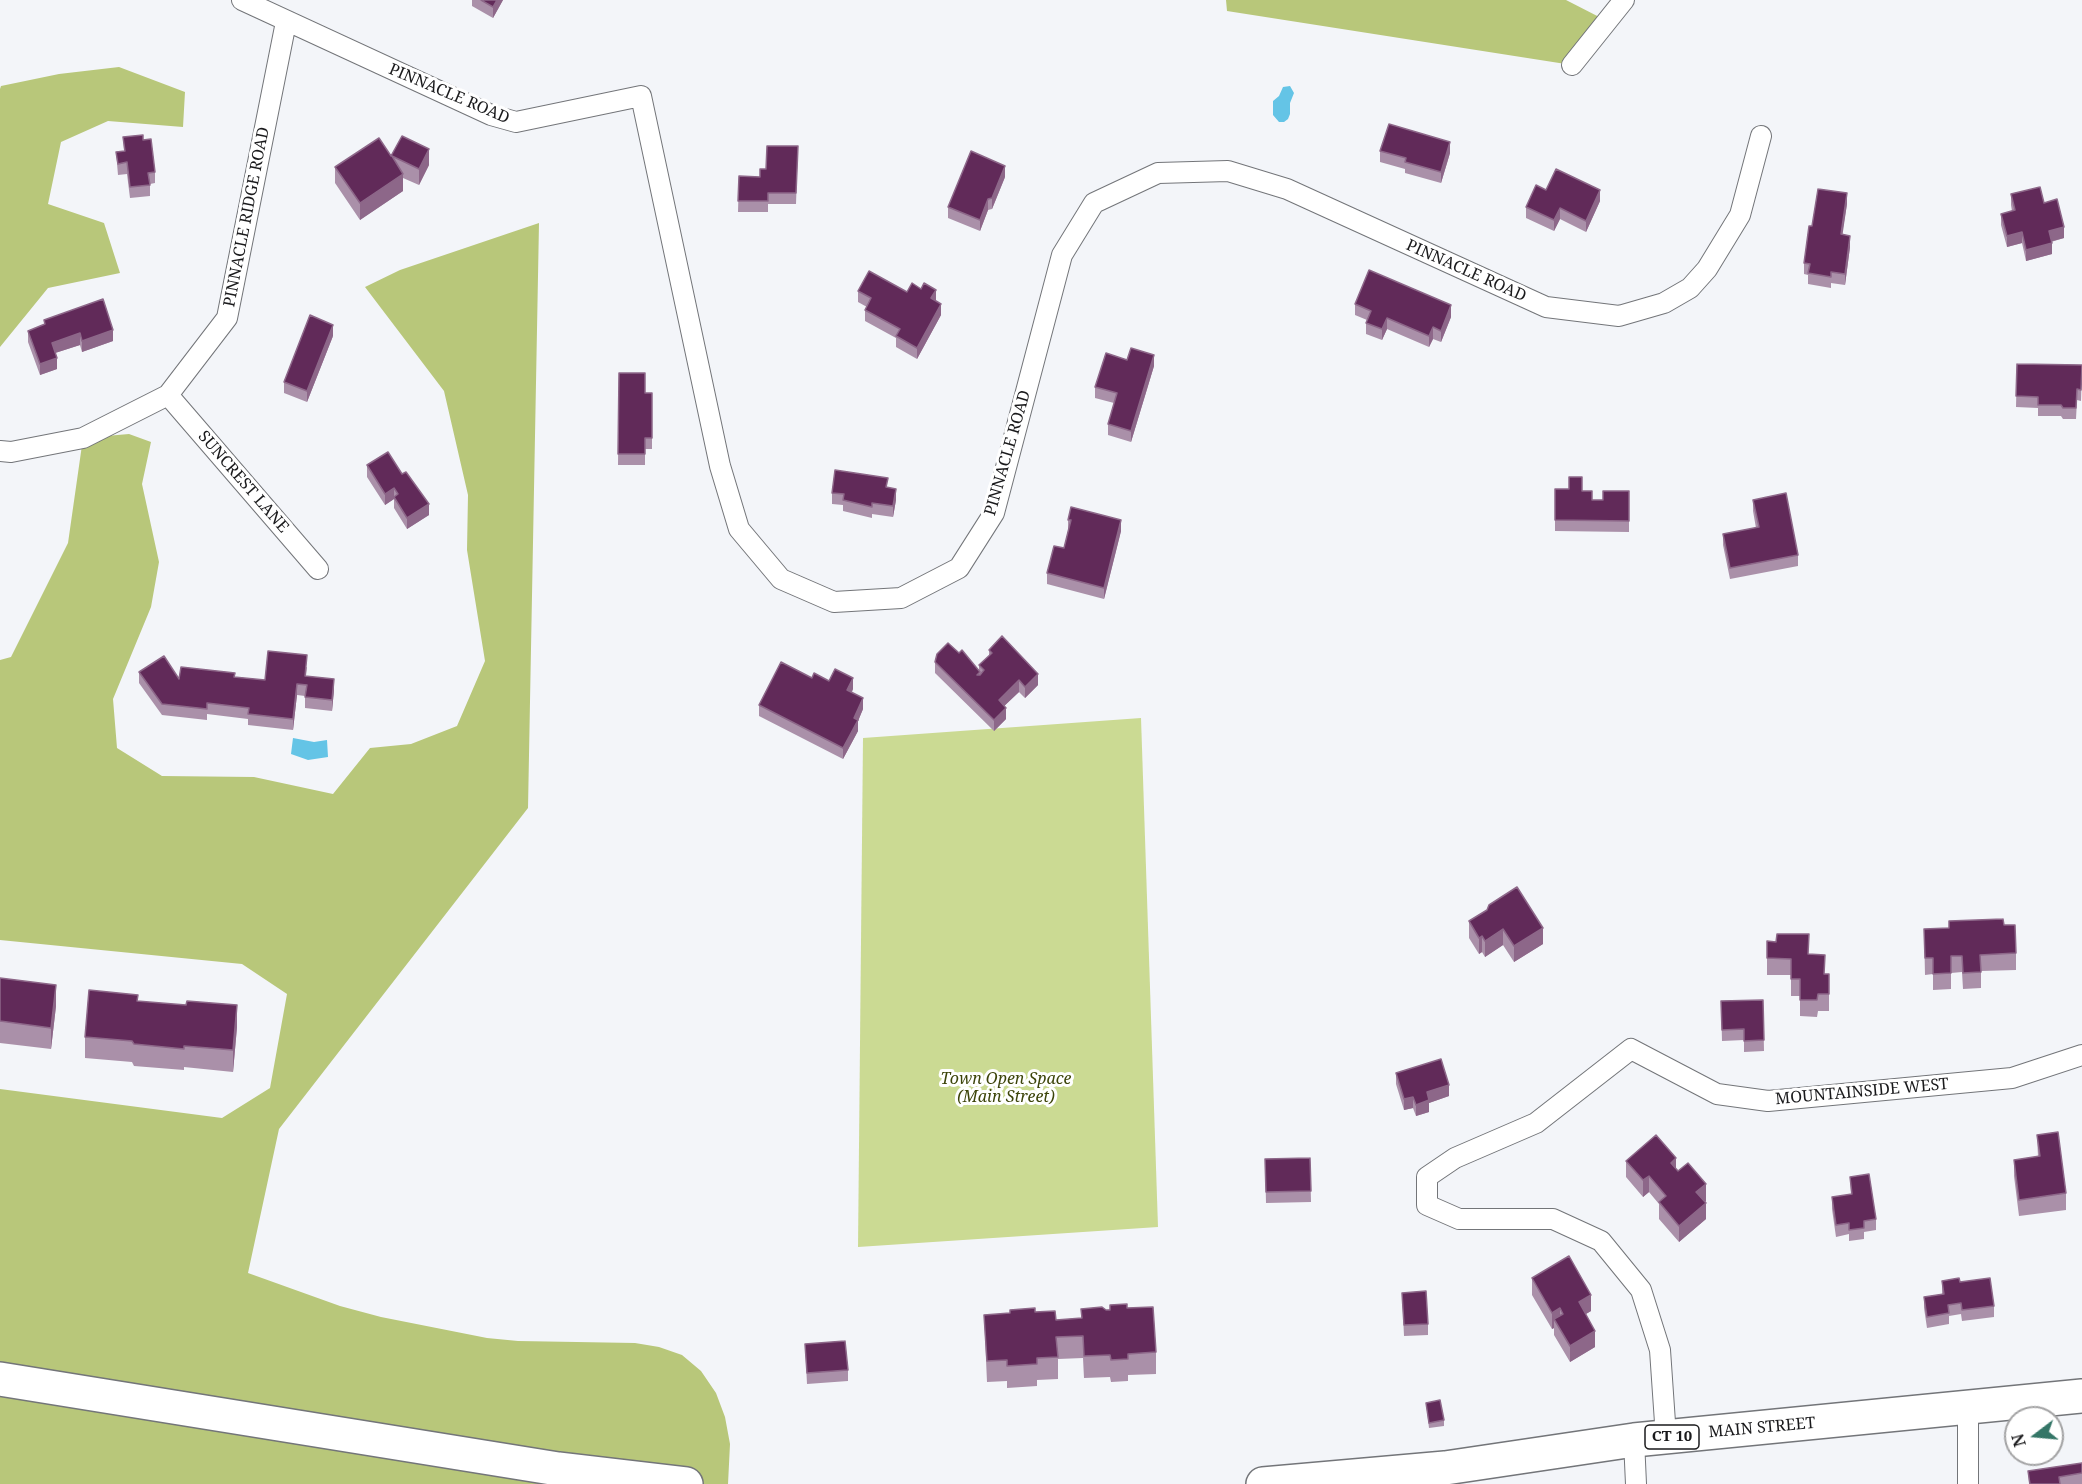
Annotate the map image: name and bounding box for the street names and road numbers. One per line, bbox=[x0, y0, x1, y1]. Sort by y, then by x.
street label: PINNACLE ROAD bbox=[386, 60, 512, 128]
street label: PINNACLE RIDGE ROAD bbox=[220, 125, 274, 309]
street label: PINNACLE ROAD bbox=[1403, 236, 1529, 306]
street label: PINNACLE ROAD bbox=[981, 388, 1035, 518]
street label: SUNCREST LANE bbox=[194, 427, 292, 537]
street label: MOUNTAINSIDE WEST bbox=[1774, 1075, 1950, 1109]
street label: MAIN STREET bbox=[1708, 1414, 1816, 1442]
road number: CT 10 bbox=[1645, 1425, 1699, 1449]

